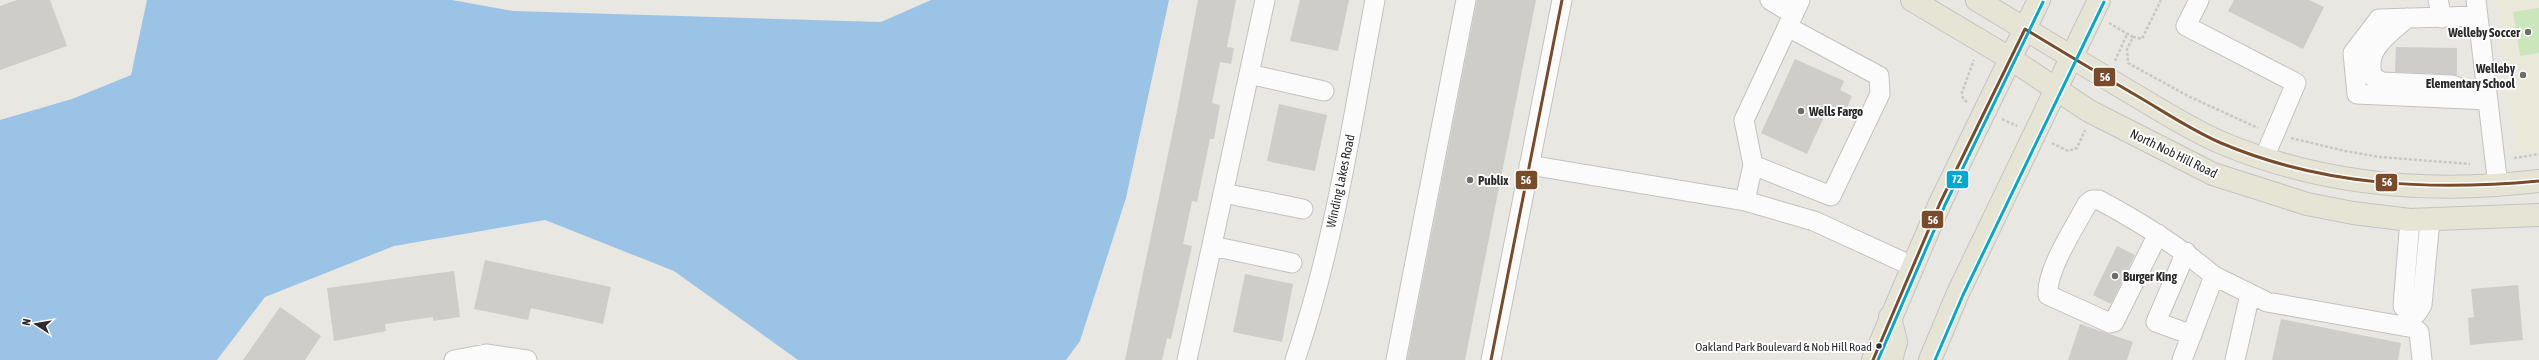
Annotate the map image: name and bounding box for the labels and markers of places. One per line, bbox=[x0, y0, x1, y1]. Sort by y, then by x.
place label: Welleby Soccer bbox=[2447, 25, 2521, 40]
marker: Welleby Soccer bbox=[2523, 27, 2533, 37]
place label: Welleby Elementary School bbox=[2426, 61, 2516, 91]
marker: Welleby Elementary School bbox=[2518, 70, 2528, 80]
place label: Wells Fargo bbox=[1808, 104, 1863, 119]
marker: Wells Fargo bbox=[1796, 106, 1806, 116]
place label: Publix bbox=[1478, 173, 1509, 188]
marker: Publix bbox=[1465, 175, 1475, 185]
place label: Burger King bbox=[2123, 269, 2177, 284]
marker: Burger King bbox=[2110, 271, 2120, 281]
place label: Oakland Park Boulevard & Nob Hill Road bbox=[1695, 340, 1872, 354]
marker: Oakland Park Boulevard & Nob Hill Road bbox=[1874, 341, 1884, 351]

